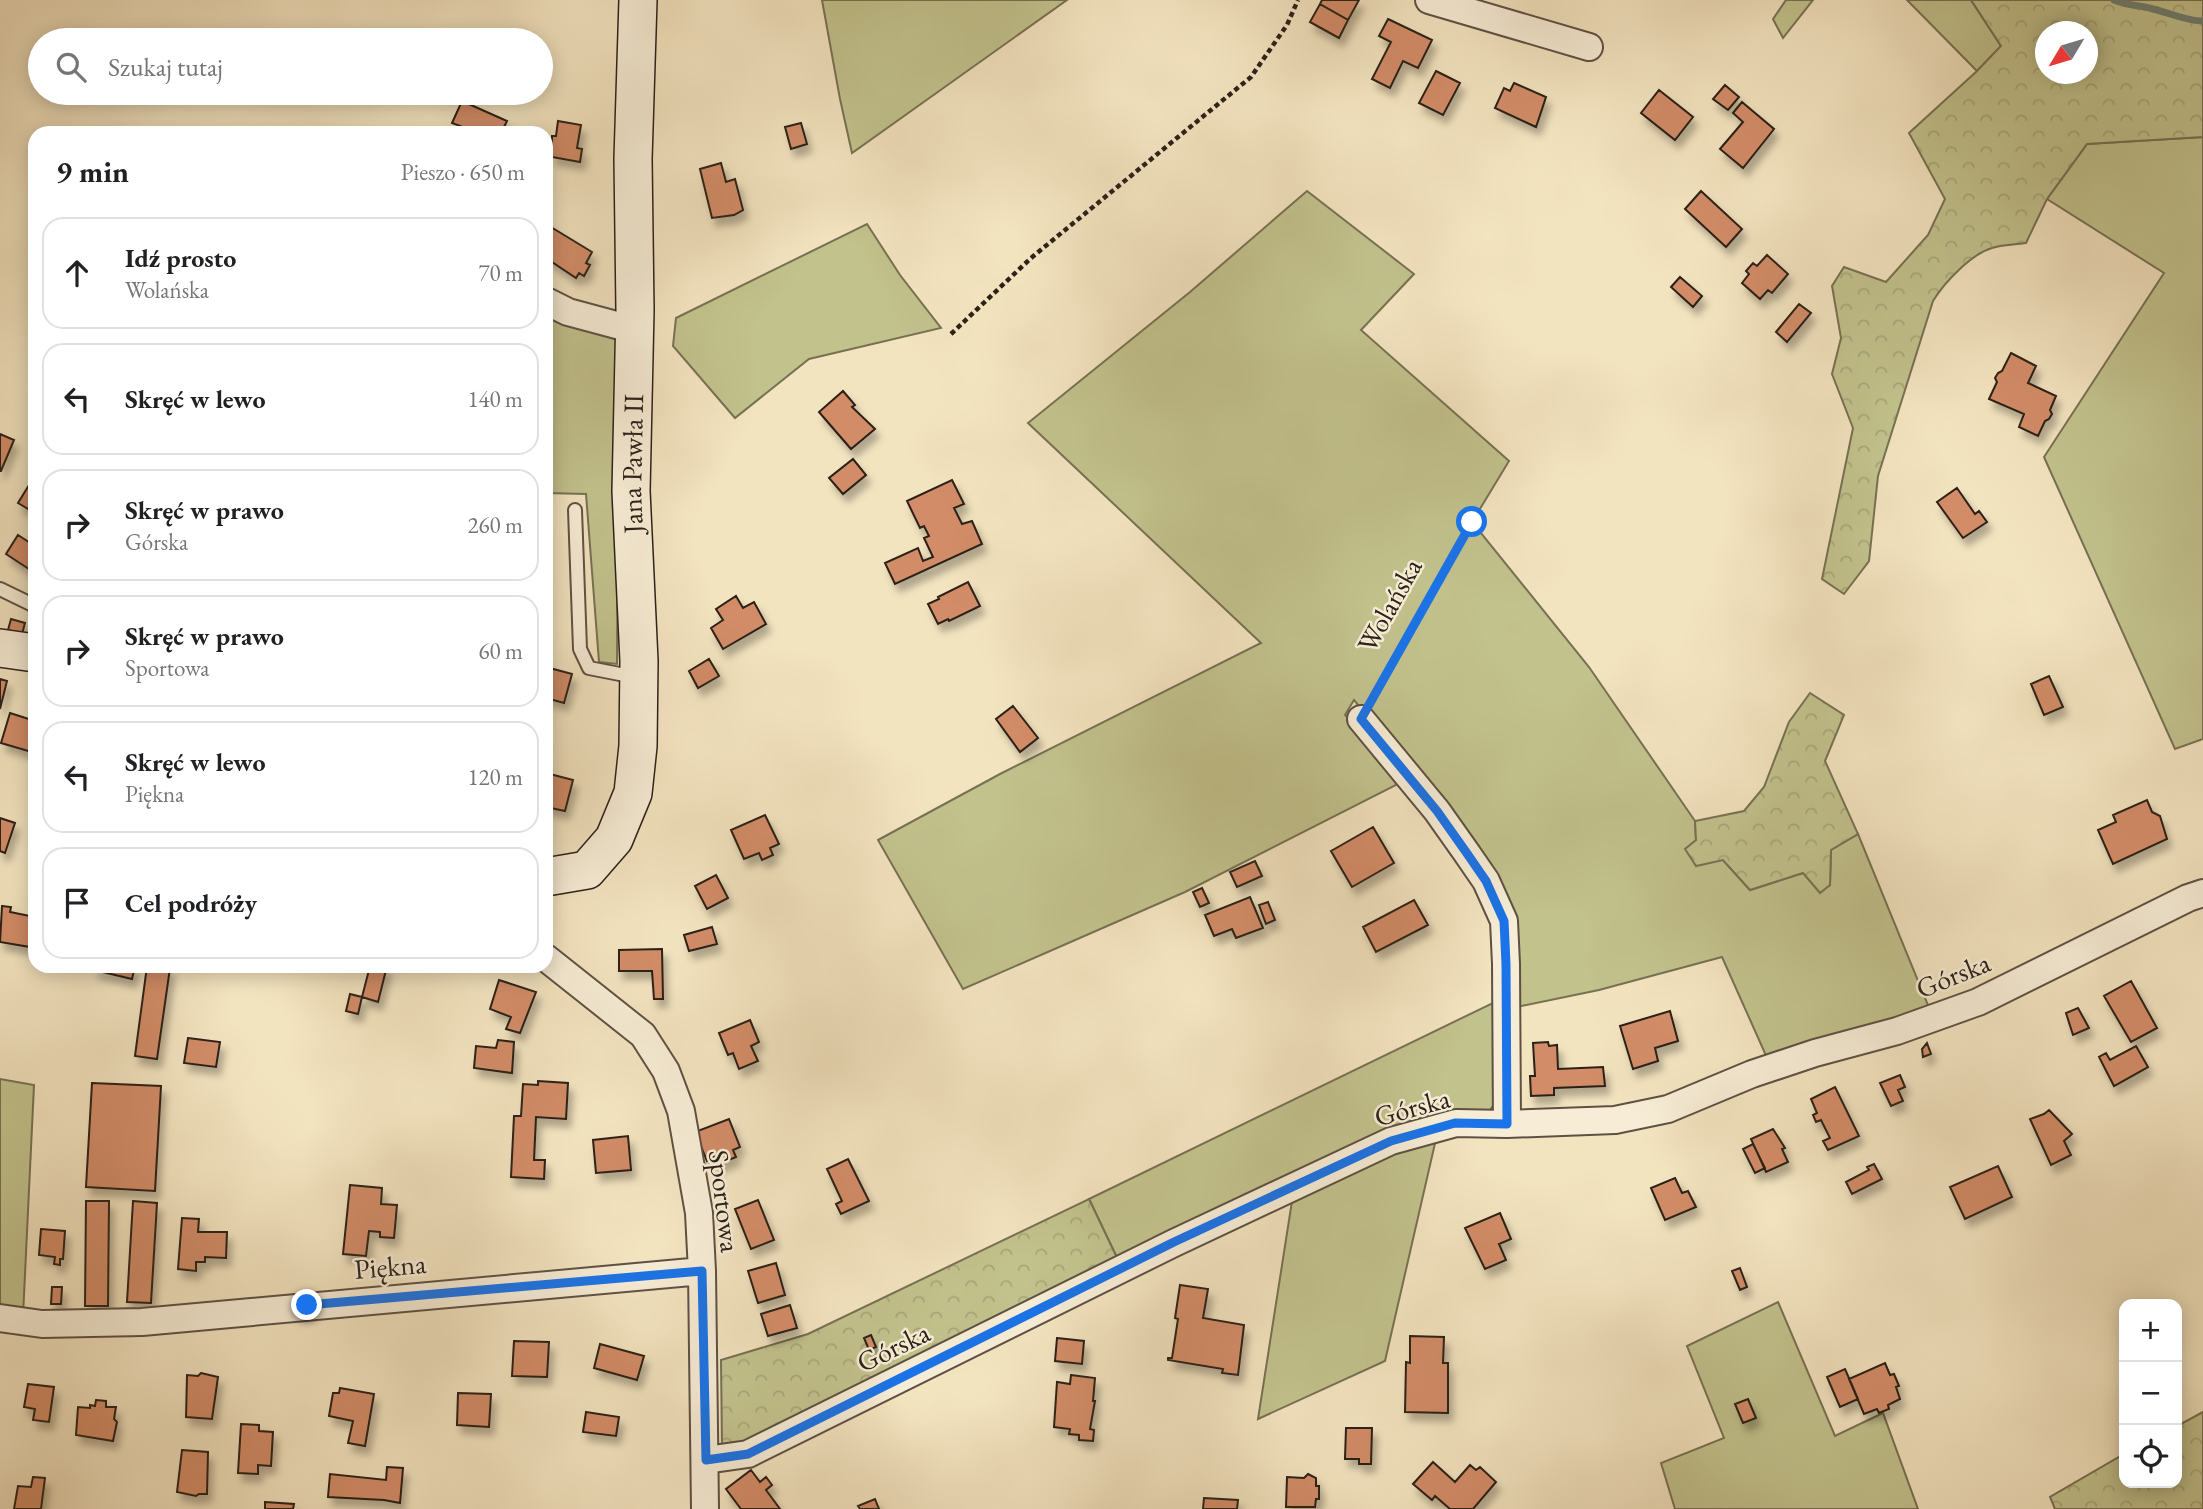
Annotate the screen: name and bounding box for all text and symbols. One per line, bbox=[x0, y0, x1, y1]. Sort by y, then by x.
north arrow bbox=[2035, 21, 2098, 84]
search box bbox=[28, 28, 553, 105]
icon: search bbox=[52, 48, 90, 86]
text: Szukaj tutaj bbox=[108, 50, 223, 84]
text: 9 min bbox=[56, 152, 129, 191]
text: Pieszo · 650 m bbox=[401, 157, 525, 187]
text: Idź prosto bbox=[125, 241, 236, 275]
icon: ahead bbox=[58, 254, 96, 292]
text: 70 m bbox=[478, 258, 523, 288]
text: Wolańska bbox=[125, 275, 209, 305]
icon: left bbox=[58, 380, 96, 418]
text: Skręć w lewo bbox=[125, 382, 266, 416]
text: 140 m bbox=[467, 384, 523, 414]
street label: Jana Pawła II bbox=[613, 393, 651, 537]
text: Skręć w prawo bbox=[125, 493, 284, 527]
icon: right bbox=[58, 506, 96, 544]
route start bbox=[1456, 506, 1487, 537]
text: 260 m bbox=[467, 510, 523, 540]
text: Górska bbox=[125, 527, 188, 557]
street label: Wolańska bbox=[1348, 551, 1430, 658]
text: Skręć w prawo bbox=[125, 619, 284, 653]
icon: right bbox=[58, 632, 96, 670]
text: 60 m bbox=[478, 636, 523, 666]
text: Sportowa bbox=[125, 653, 210, 683]
text: Skręć w lewo bbox=[125, 745, 266, 779]
icon: left bbox=[58, 758, 96, 796]
text: 120 m bbox=[467, 762, 523, 792]
text: Piękna bbox=[125, 779, 184, 809]
icon: arrive bbox=[58, 884, 96, 922]
text: Cel podróży bbox=[125, 886, 257, 920]
street label: Górska bbox=[1911, 944, 1996, 1006]
street label: Górska bbox=[1370, 1079, 1455, 1134]
street label: Sportowa bbox=[701, 1148, 749, 1255]
street label: Piękna bbox=[352, 1245, 428, 1287]
route end bbox=[291, 1289, 322, 1320]
map controls bbox=[2119, 1299, 2182, 1488]
button: + bbox=[2119, 1299, 2182, 1362]
street label: Górska bbox=[851, 1314, 936, 1380]
button: − bbox=[2119, 1362, 2182, 1425]
button: locate bbox=[2119, 1425, 2182, 1488]

